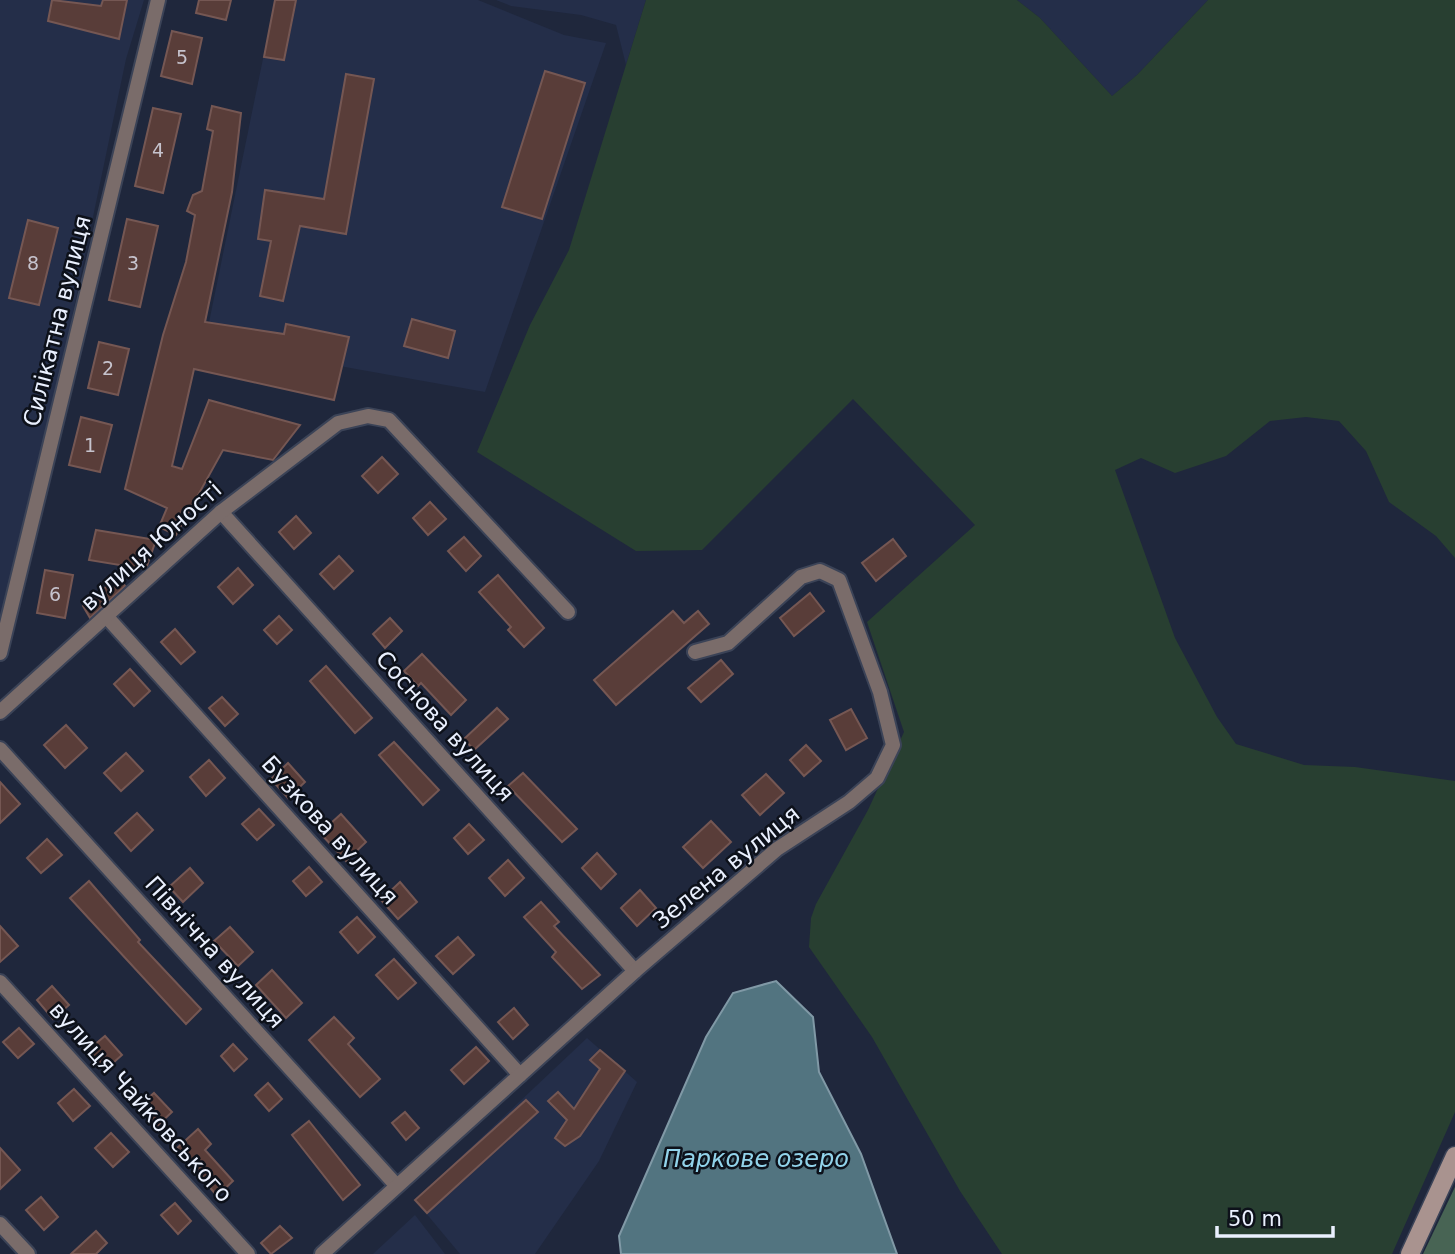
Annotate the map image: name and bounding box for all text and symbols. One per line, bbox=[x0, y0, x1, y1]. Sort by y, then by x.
house number: 5 bbox=[176, 46, 188, 68]
house number: 4 bbox=[152, 139, 164, 161]
street label: Силікатна вулиця bbox=[18, 213, 96, 429]
house number: 8 bbox=[27, 252, 39, 274]
house number: 3 bbox=[127, 252, 139, 274]
house number: 2 bbox=[102, 357, 114, 379]
house number: 1 bbox=[84, 434, 96, 456]
street label: вулиця Юності bbox=[75, 476, 227, 616]
house number: 6 bbox=[49, 583, 61, 605]
street label: Соснова вулиця bbox=[371, 646, 519, 806]
street label: Бузкова вулиця bbox=[256, 750, 404, 910]
street label: Зелена вулиця bbox=[648, 800, 804, 934]
street label: Північна вулиця bbox=[140, 871, 290, 1033]
street label: вулиця Чайковського bbox=[44, 997, 238, 1207]
water label: Паркове озеро bbox=[663, 1145, 849, 1173]
scale bar bbox=[1217, 1194, 1332, 1238]
text: 50 m bbox=[1228, 1207, 1282, 1231]

